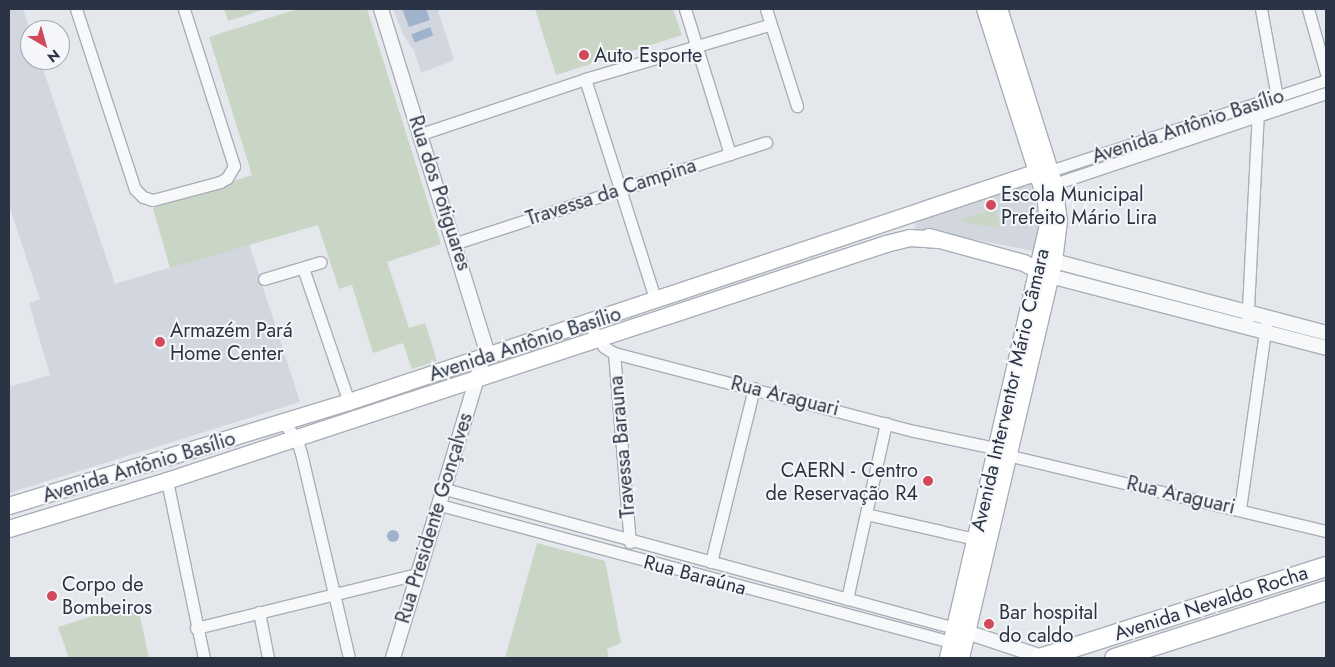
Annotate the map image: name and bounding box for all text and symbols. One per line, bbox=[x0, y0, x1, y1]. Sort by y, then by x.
north arrow bbox=[20, 20, 70, 70]
place label: Auto Esporte bbox=[594, 43, 702, 67]
text: N bbox=[43, 45, 64, 67]
marker: Auto Esporte bbox=[578, 49, 590, 61]
street label: Avenida Antônio Basílio bbox=[1089, 84, 1287, 168]
street label: Rua dos Potiguares bbox=[404, 113, 476, 273]
street label: Travessa da Campina bbox=[523, 153, 699, 231]
place label: Escola Municipal Prefeito Mário Lira bbox=[1001, 182, 1157, 229]
marker: Escola Municipal Prefeito Mário Lira bbox=[985, 199, 997, 211]
street label: Avenida Interventor Mário Câmara bbox=[966, 246, 1054, 534]
street label: Avenida Antônio Basílio bbox=[426, 302, 624, 386]
place label: Armazém Pará Home Center bbox=[170, 319, 293, 366]
marker: Armazém Pará Home Center bbox=[154, 336, 166, 348]
street label: Rua Araguari bbox=[728, 371, 842, 421]
street label: Travessa Barauna bbox=[604, 375, 640, 519]
street label: Rua Presidente Gonçalves bbox=[391, 410, 477, 626]
street label: Avenida Antônio Basílio bbox=[40, 426, 238, 508]
place label: CAERN - Centro de Reservação R4 bbox=[766, 458, 918, 505]
street label: Rua Araguari bbox=[1124, 471, 1238, 519]
marker: CAERN - Centro de Reservação R4 bbox=[922, 475, 934, 487]
street label: Rua Baraúna bbox=[641, 550, 749, 600]
street label: Avenida Nevaldo Rocha bbox=[1111, 560, 1311, 646]
place label: Corpo de Bombeiros bbox=[62, 572, 152, 619]
marker: Corpo de Bombeiros bbox=[46, 590, 58, 602]
place label: Bar hospital do caldo bbox=[999, 600, 1098, 647]
marker: Bar hospital do caldo bbox=[983, 618, 995, 630]

